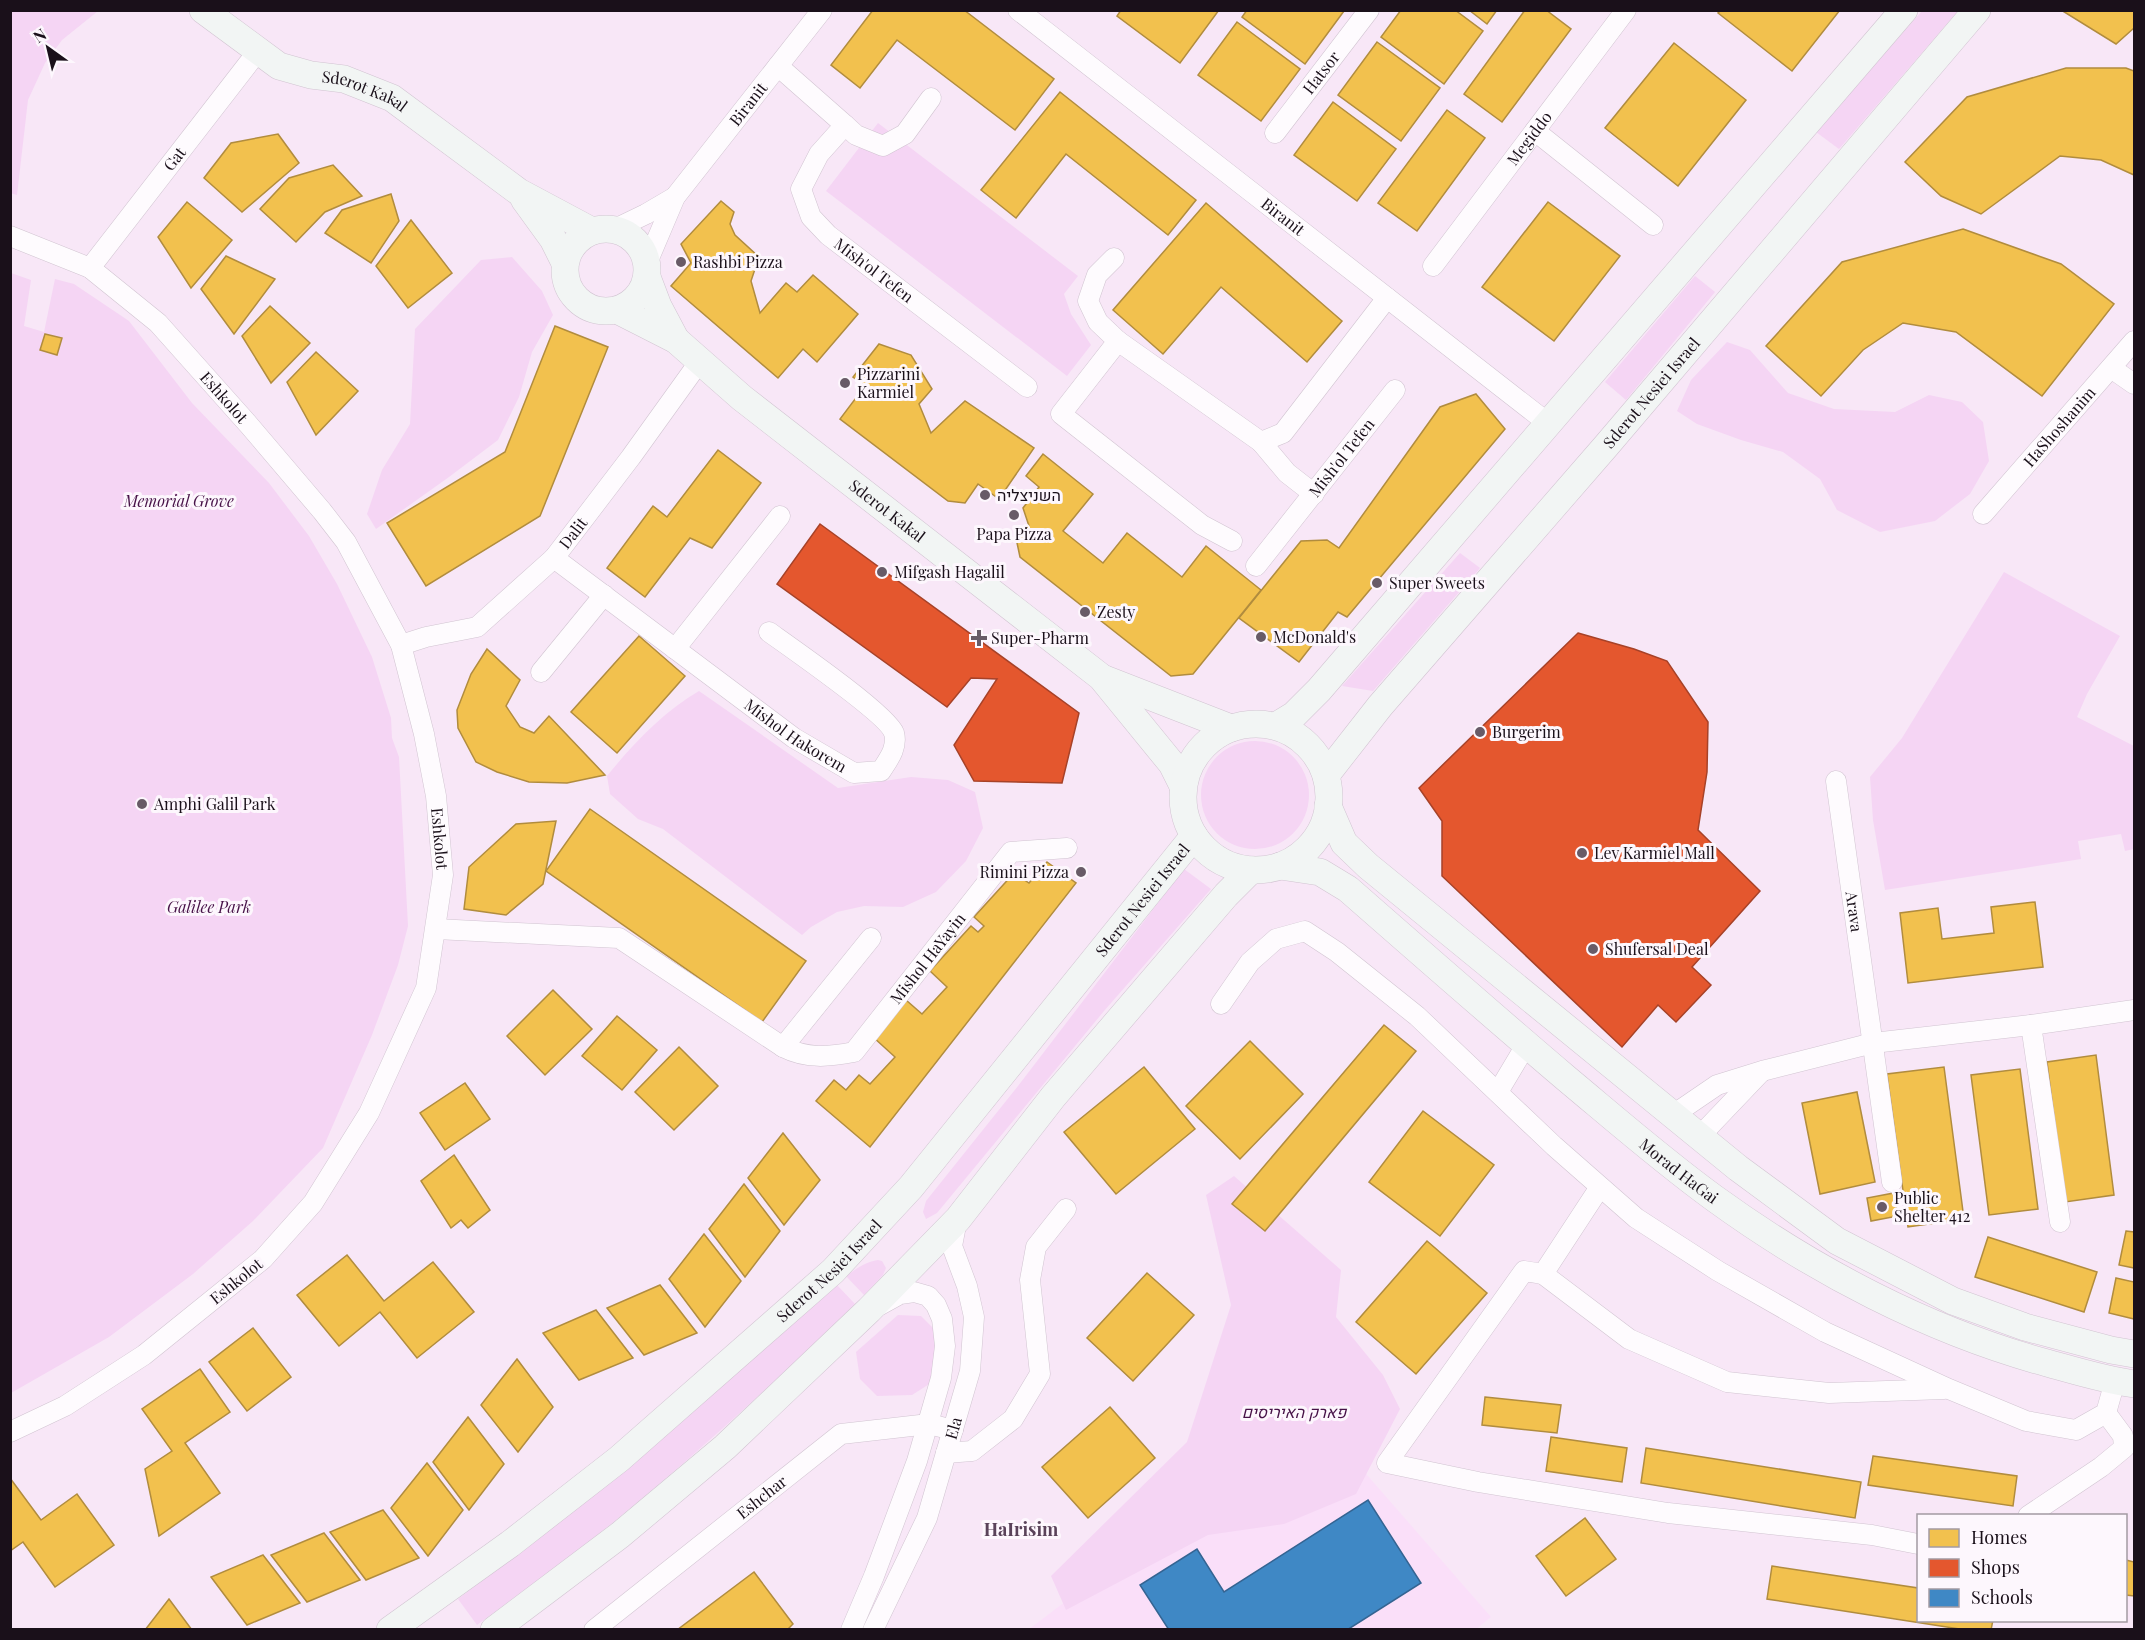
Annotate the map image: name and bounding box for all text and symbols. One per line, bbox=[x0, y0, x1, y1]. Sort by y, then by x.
north arrow bbox=[18, 18, 78, 78]
text: N bbox=[29, 23, 50, 47]
street label: Hatsor bbox=[1298, 47, 1344, 98]
street label: Sderot Kakal bbox=[321, 65, 412, 116]
street label: Biranit bbox=[724, 77, 772, 130]
street label: Megiddo bbox=[1502, 107, 1556, 169]
street label: Gat bbox=[158, 142, 190, 175]
street label: Biranit bbox=[1257, 193, 1310, 240]
street label: Mish'ol Tefen bbox=[830, 233, 919, 307]
place label: Rashbi Pizza bbox=[693, 251, 783, 272]
marker: Rashbi Pizza bbox=[674, 255, 688, 269]
street label: Sderot Nesiei Israel bbox=[1598, 332, 1704, 452]
place label: Pizzarini Karmiel bbox=[857, 363, 921, 402]
street label: Eshkolot bbox=[196, 367, 253, 427]
marker: Pizzarini Karmiel bbox=[838, 376, 852, 390]
street label: HaShoshanim bbox=[2018, 382, 2100, 471]
street label: Mish'ol Tefen bbox=[1304, 413, 1379, 501]
street label: Sderot Kakal bbox=[845, 474, 930, 547]
place label: השניצליה bbox=[997, 484, 1061, 505]
marker: השניצליה bbox=[978, 488, 992, 502]
park label: Memorial Grove bbox=[123, 490, 234, 511]
marker: Papa Pizza bbox=[1007, 508, 1021, 522]
street label: Dalit bbox=[554, 512, 592, 553]
place label: Papa Pizza bbox=[976, 523, 1052, 544]
place label: Mifgash Hagalil bbox=[894, 561, 1005, 582]
marker: Mifgash Hagalil bbox=[875, 565, 889, 579]
place label: Super Sweets bbox=[1389, 572, 1485, 593]
marker: Super Sweets bbox=[1370, 576, 1384, 590]
place label: Zesty bbox=[1097, 601, 1135, 622]
marker: Zesty bbox=[1078, 605, 1092, 619]
place label: McDonald's bbox=[1273, 626, 1356, 647]
place label: Super-Pharm bbox=[991, 627, 1089, 648]
marker: McDonald's bbox=[1254, 630, 1268, 644]
marker: Super-Pharm bbox=[972, 631, 986, 645]
street label: Mishol Hakorem bbox=[741, 694, 851, 777]
place label: Burgerim bbox=[1492, 721, 1561, 742]
marker: Burgerim bbox=[1473, 725, 1487, 739]
place label: Amphi Galil Park bbox=[153, 793, 276, 814]
marker: Amphi Galil Park bbox=[135, 797, 149, 811]
street label: Eshkolot bbox=[427, 807, 454, 871]
street label: Sderot Nesiei Israel bbox=[1090, 839, 1194, 960]
place label: Lev Karmiel Mall bbox=[1594, 842, 1715, 863]
marker: Lev Karmiel Mall bbox=[1575, 846, 1589, 860]
place label: Rimini Pizza bbox=[980, 861, 1069, 882]
marker: Rimini Pizza bbox=[1074, 865, 1088, 879]
street label: Arava bbox=[1841, 889, 1868, 933]
park label: Galilee Park bbox=[167, 896, 251, 917]
street label: Mishol HaYayin bbox=[885, 908, 970, 1008]
place label: Shufersal Deal bbox=[1605, 938, 1709, 959]
marker: Shufersal Deal bbox=[1586, 942, 1600, 956]
street label: Morad HaGai bbox=[1635, 1133, 1723, 1208]
place label: Public Shelter 412 bbox=[1894, 1187, 1970, 1226]
marker: Public Shelter 412 bbox=[1875, 1200, 1889, 1214]
street label: Sderot Nesiei Israel bbox=[771, 1214, 886, 1326]
street label: Eshkolot bbox=[205, 1253, 267, 1308]
park label: פארק האיריסים bbox=[1242, 1401, 1347, 1422]
street label: Ela bbox=[940, 1414, 966, 1442]
street label: Eshchar bbox=[732, 1470, 791, 1523]
legend bbox=[1917, 1514, 2127, 1622]
district label: HaIrisim bbox=[984, 1517, 1059, 1541]
text: Homes bbox=[1971, 1525, 2027, 1549]
text: Shops bbox=[1971, 1555, 2020, 1579]
text: Schools bbox=[1971, 1585, 2033, 1609]

